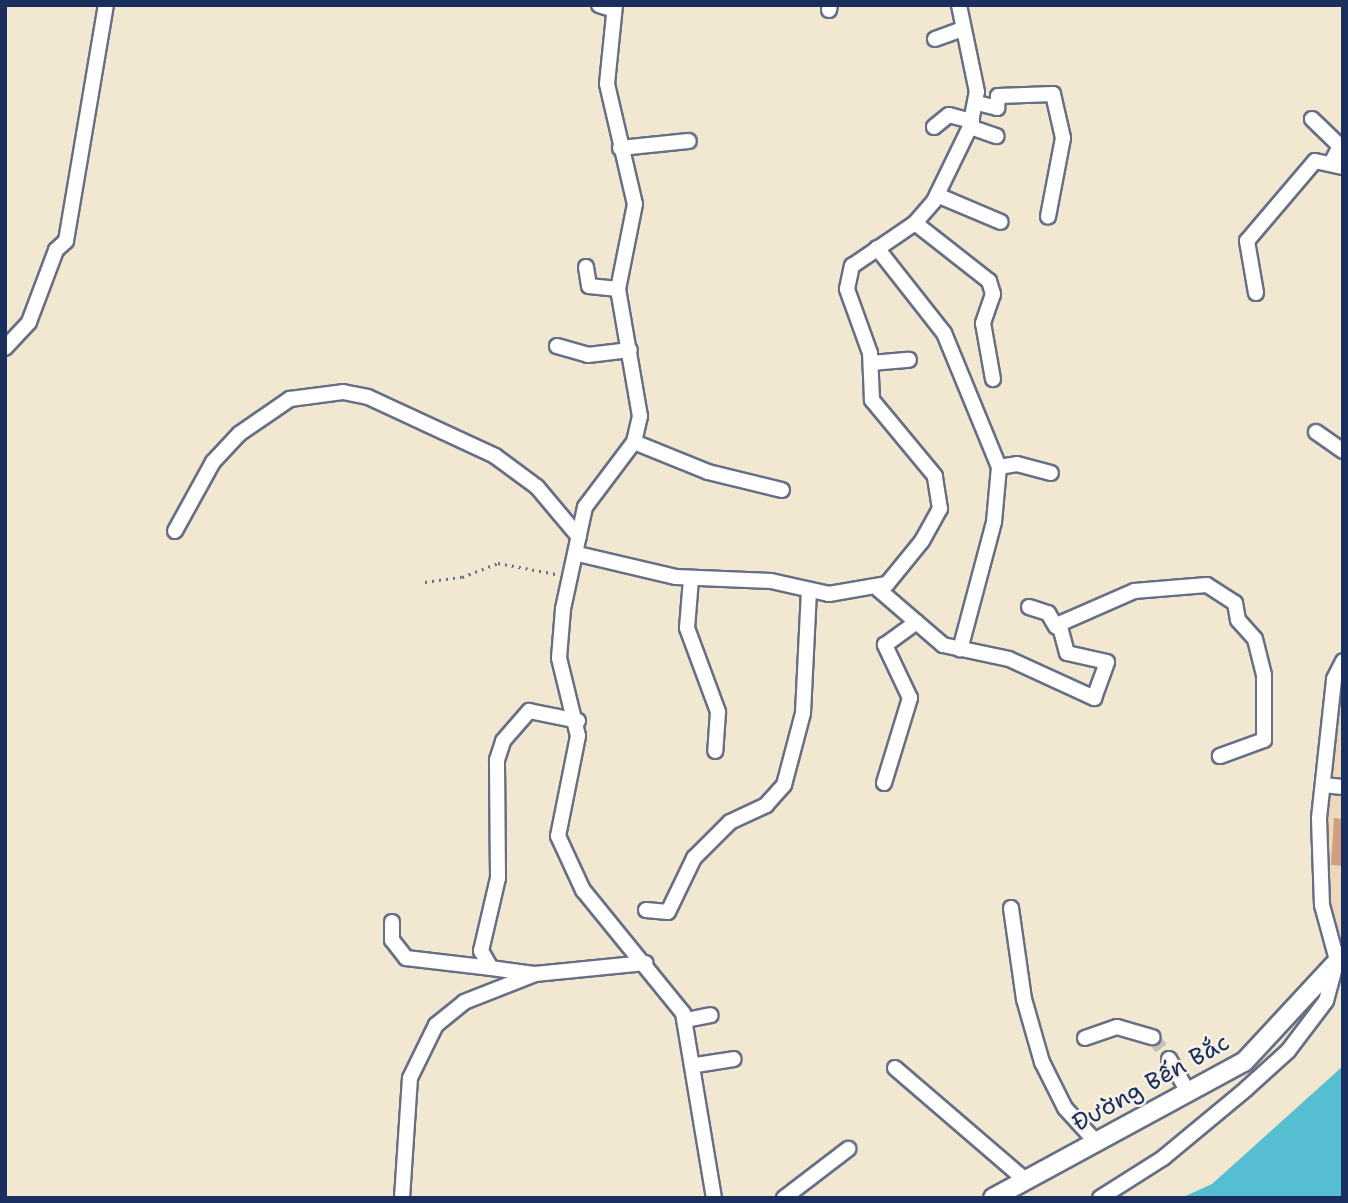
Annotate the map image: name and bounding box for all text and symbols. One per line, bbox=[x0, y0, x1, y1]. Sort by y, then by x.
street label: Đường Bến Bắc bbox=[1068, 1028, 1234, 1138]

